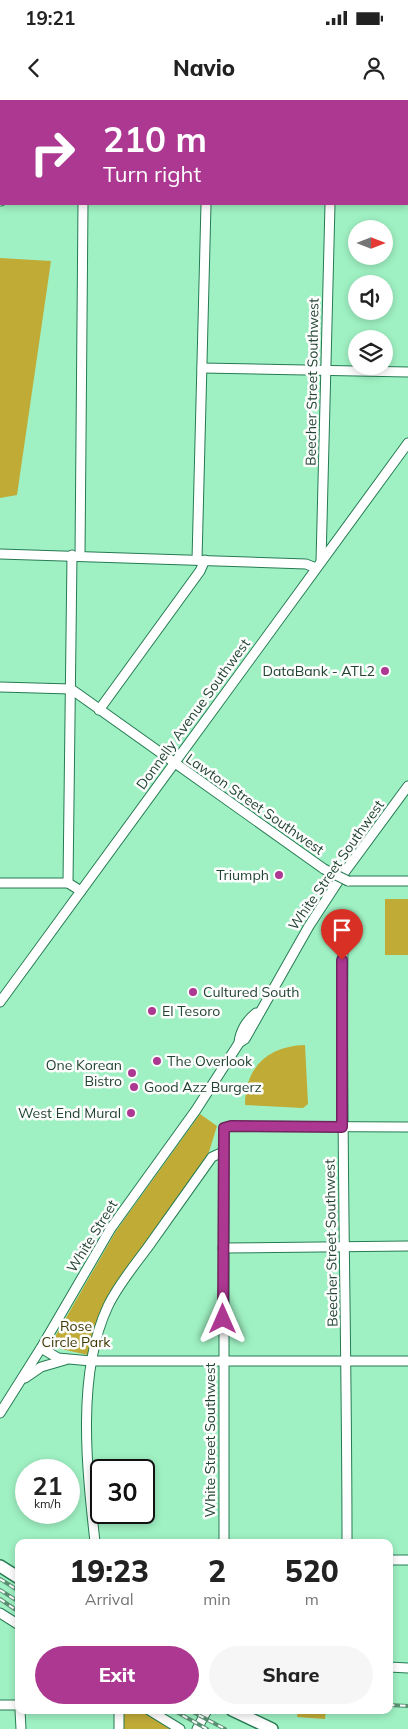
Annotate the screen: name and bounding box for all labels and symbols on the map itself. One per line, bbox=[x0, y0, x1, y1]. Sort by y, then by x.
north arrow bbox=[348, 220, 392, 265]
street label: Beecher Street Southwest bbox=[302, 298, 322, 466]
street label: Donnelly Avenue Southwest bbox=[132, 635, 254, 793]
place label: DataBank - ATL2 bbox=[263, 662, 375, 680]
marker: DataBank - ATL2 bbox=[379, 665, 391, 677]
street label: Lawton Street Southwest bbox=[182, 749, 328, 859]
street label: White Street Southwest bbox=[284, 796, 388, 934]
place label: Triumph bbox=[216, 866, 269, 884]
marker: Triumph bbox=[273, 869, 285, 881]
pin bbox=[321, 909, 363, 960]
place label: Cultured South bbox=[203, 983, 299, 1001]
marker: Cultured South bbox=[187, 986, 199, 998]
place label: El Tesoro bbox=[162, 1002, 220, 1020]
marker: El Tesoro bbox=[146, 1005, 158, 1017]
place label: The Overlook bbox=[167, 1052, 253, 1070]
marker: The Overlook bbox=[151, 1055, 163, 1067]
place label: One Korean Bistro bbox=[46, 1056, 122, 1090]
marker: One Korean Bistro bbox=[126, 1067, 138, 1079]
place label: Good Azz Burgerz bbox=[144, 1078, 262, 1096]
marker: Good Azz Burgerz bbox=[128, 1081, 140, 1093]
place label: West End Mural bbox=[18, 1104, 121, 1122]
marker: West End Mural bbox=[125, 1107, 137, 1119]
street label: Beecher Street Southwest bbox=[321, 1159, 341, 1327]
street label: White Street bbox=[63, 1196, 121, 1276]
position arrow bbox=[196, 1292, 248, 1344]
park label: Rose Circle Park bbox=[42, 1317, 111, 1351]
street label: White Street Southwest bbox=[201, 1362, 219, 1517]
speed limit sign: 30 bbox=[90, 1459, 155, 1524]

